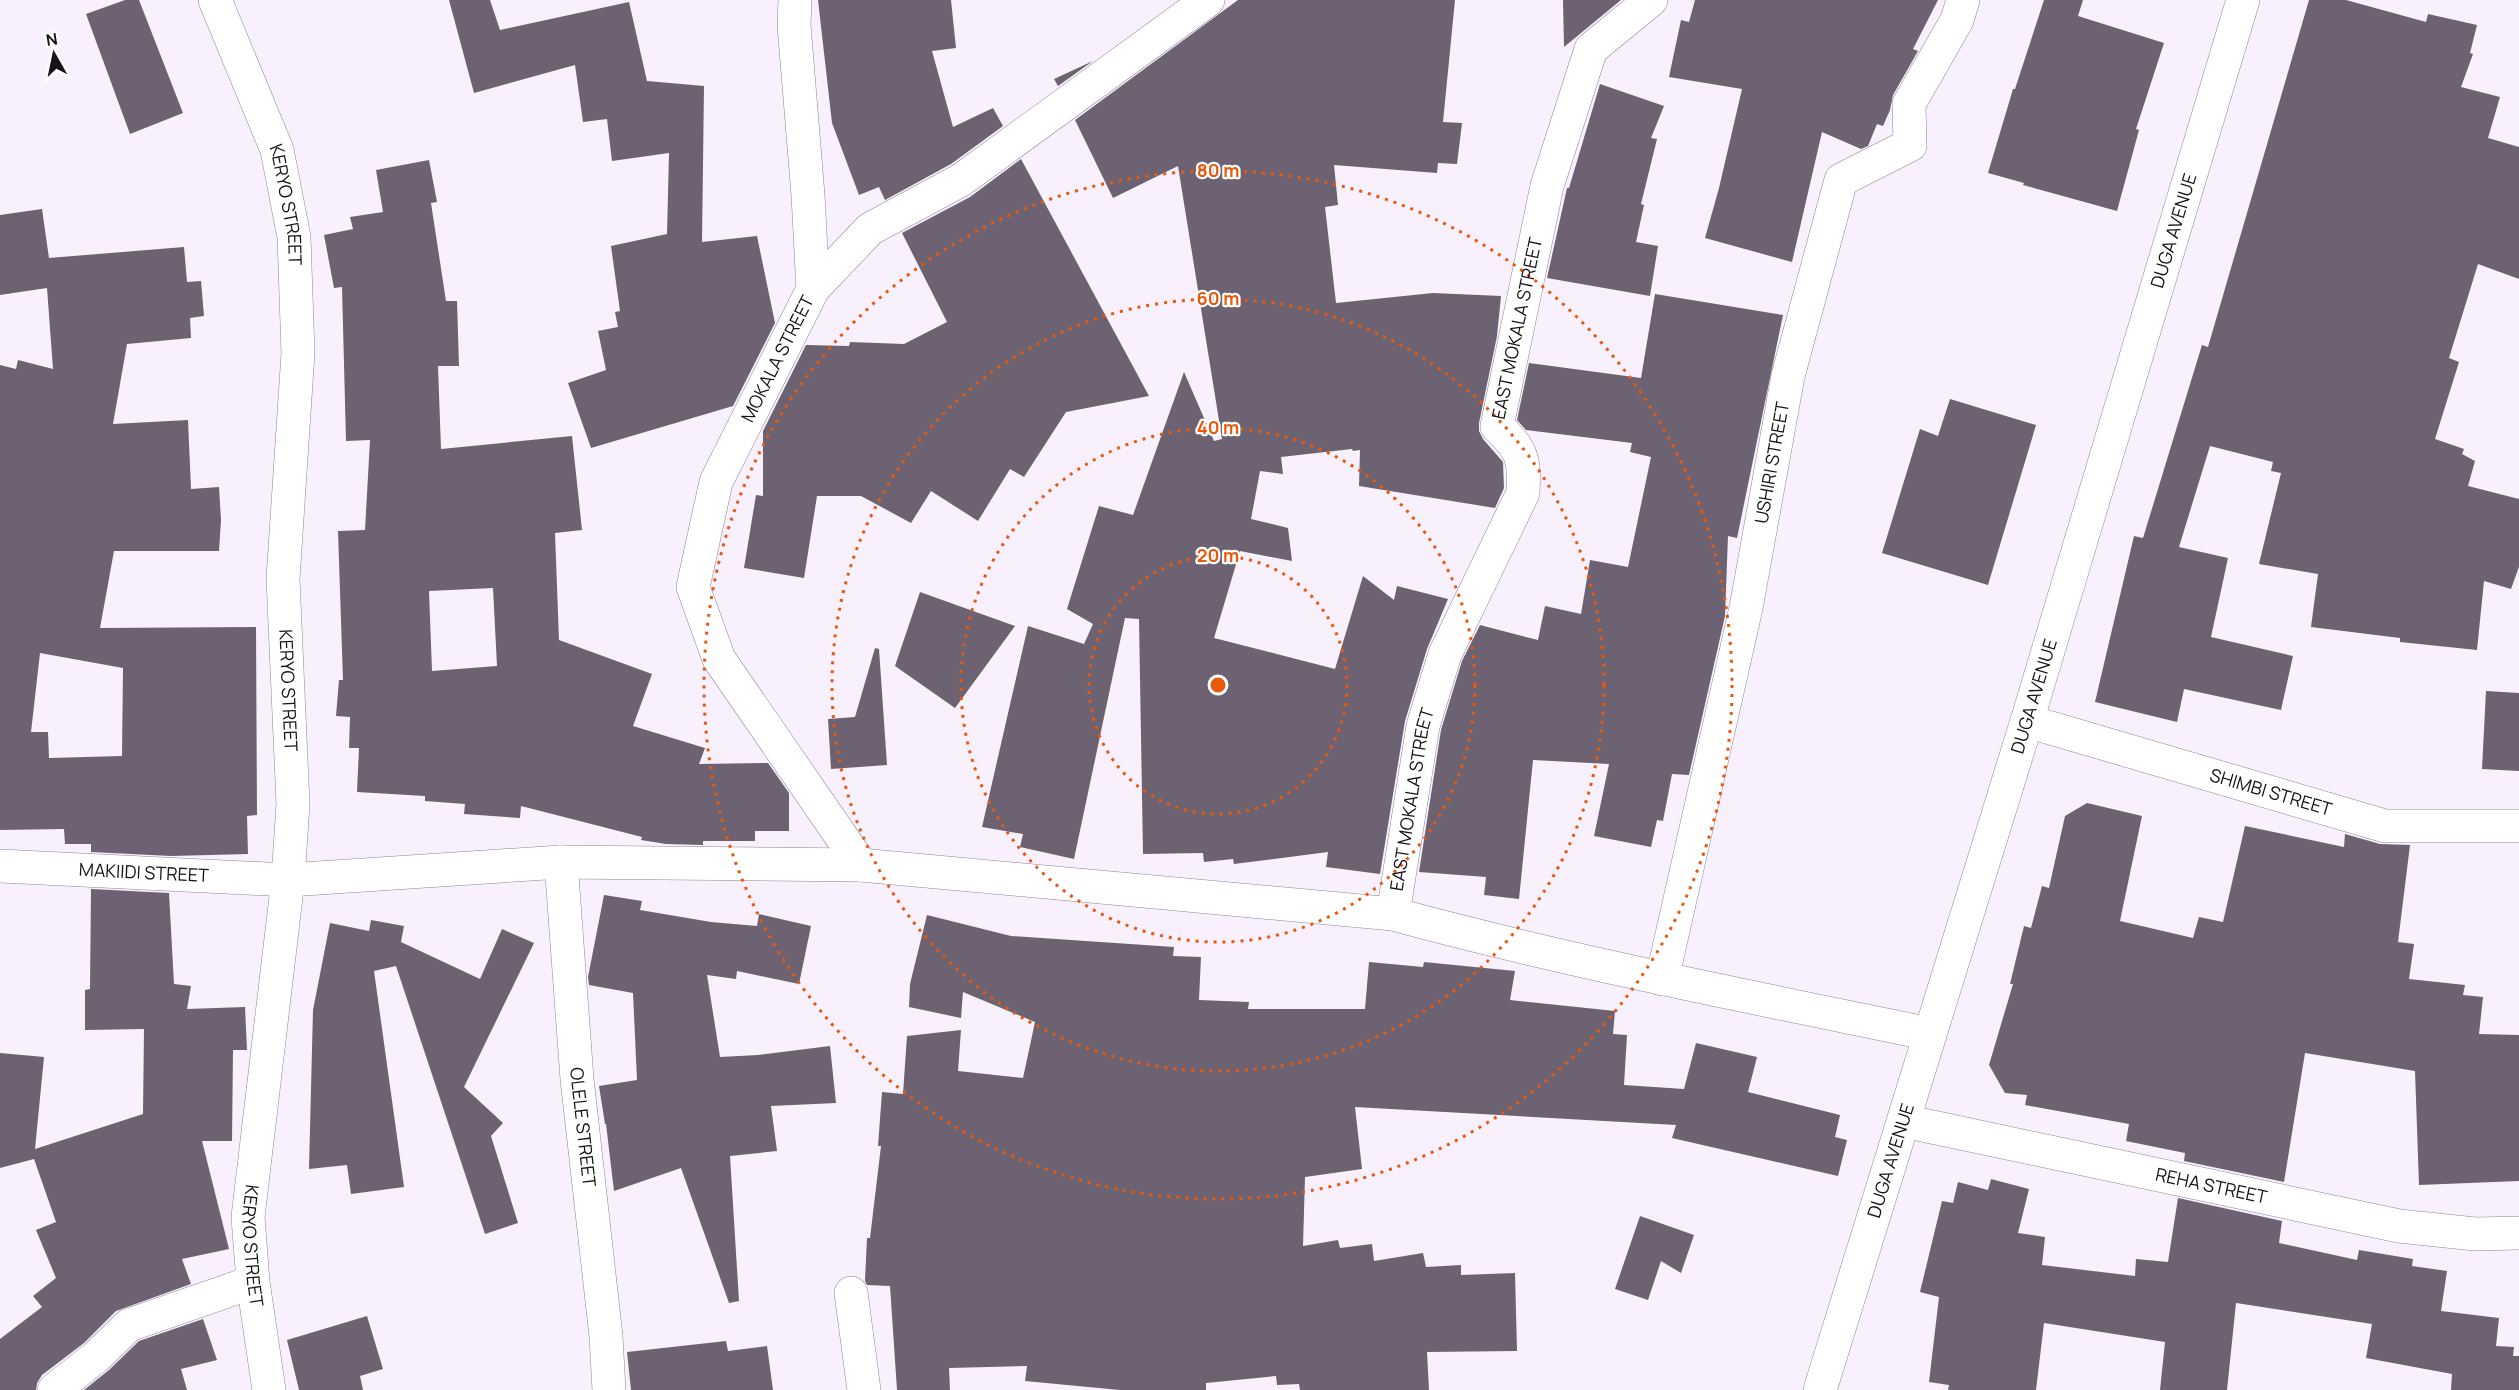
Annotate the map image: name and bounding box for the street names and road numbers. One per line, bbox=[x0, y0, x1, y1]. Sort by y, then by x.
street label: KERYO STREET bbox=[265, 140, 308, 266]
street label: DUGA AVENUE bbox=[2144, 170, 2201, 291]
street label: EAST MOKALA STREET bbox=[1486, 235, 1547, 421]
street label: MOKALA STREET bbox=[735, 291, 819, 426]
street label: USHIRI STREET bbox=[1749, 399, 1794, 525]
street label: KERYO STREET bbox=[274, 629, 304, 752]
street label: DUGA AVENUE bbox=[2005, 636, 2062, 756]
street label: EAST MOKALA STREET bbox=[1384, 705, 1439, 893]
street label: SHIMBI STREET bbox=[2207, 762, 2335, 821]
street label: MAKIIDI STREET bbox=[78, 857, 210, 887]
street label: OLELE STREET bbox=[565, 1066, 602, 1188]
street label: DUGA AVENUE bbox=[1861, 1100, 1919, 1221]
street label: REHA STREET bbox=[2153, 1162, 2270, 1209]
street label: KERYO STREET bbox=[237, 1183, 270, 1308]

